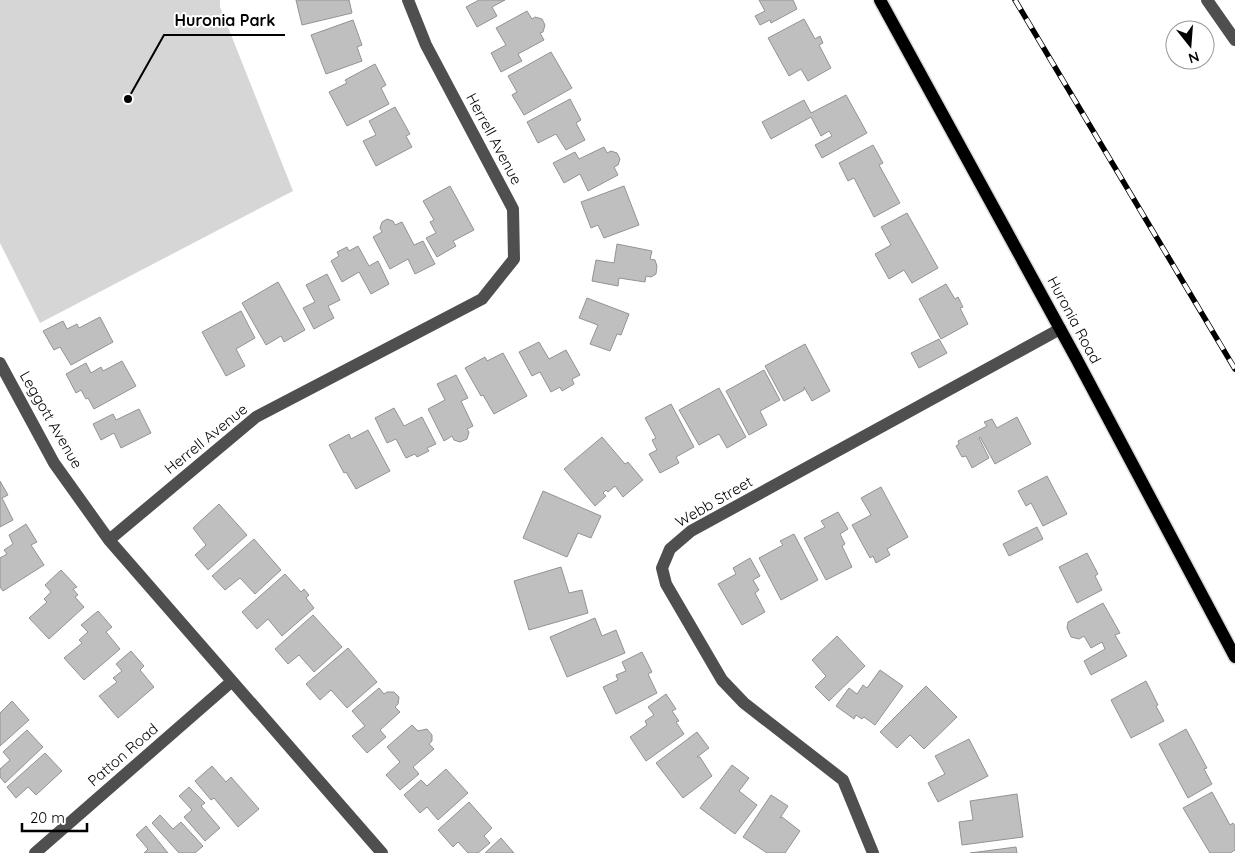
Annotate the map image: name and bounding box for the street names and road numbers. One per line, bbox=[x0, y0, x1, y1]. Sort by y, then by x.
street label: Herrell Avenue bbox=[462, 90, 527, 188]
street label: Huronia Road bbox=[1043, 273, 1105, 367]
street label: Leggott Avenue bbox=[16, 368, 87, 472]
street label: Herrell Avenue bbox=[160, 399, 251, 478]
street label: Webb Street bbox=[672, 472, 756, 531]
street label: Patton Road bbox=[84, 719, 162, 790]

